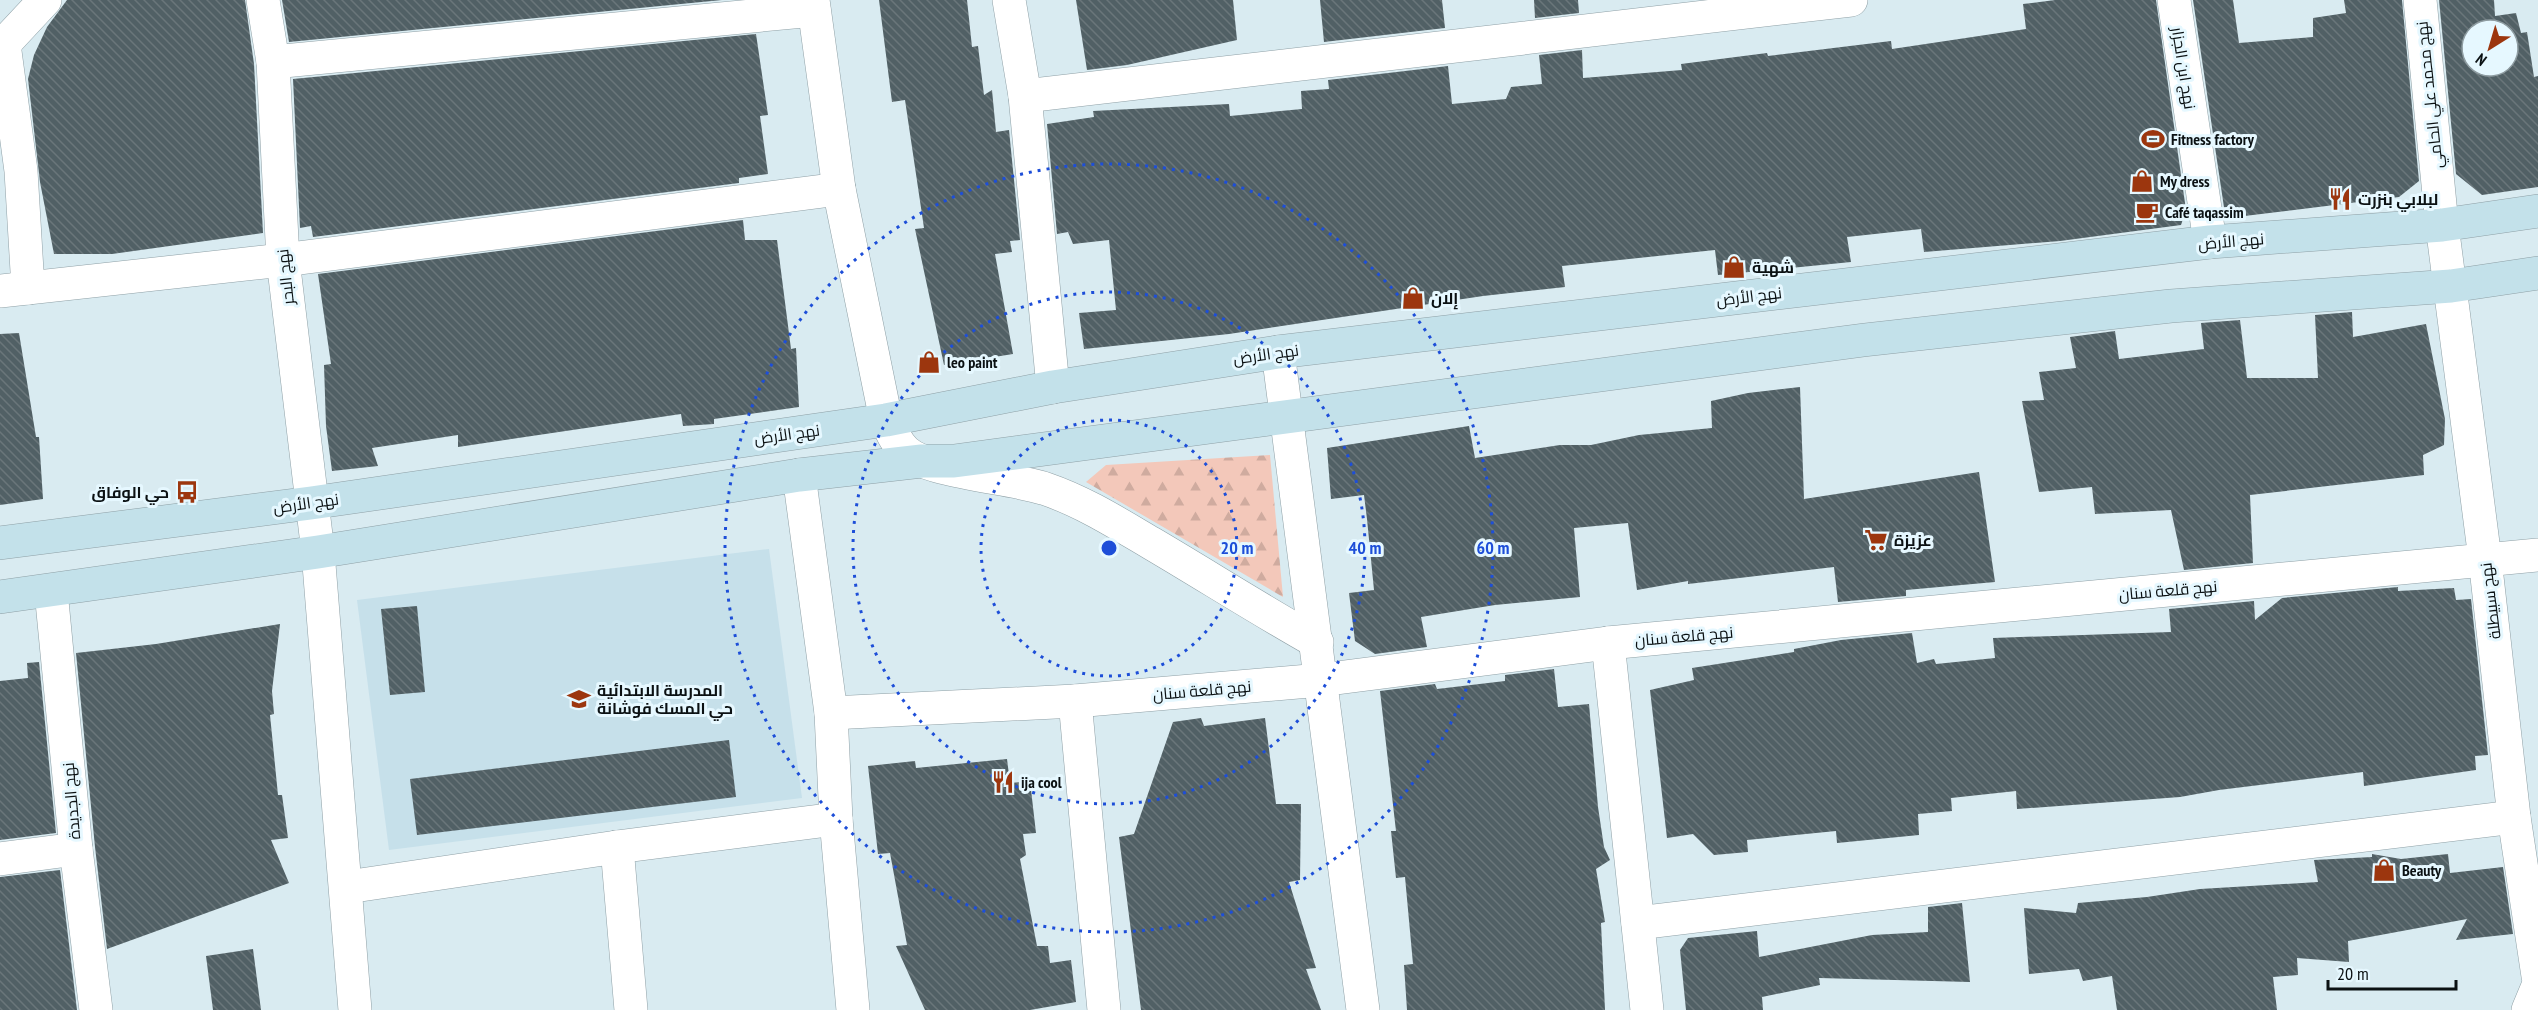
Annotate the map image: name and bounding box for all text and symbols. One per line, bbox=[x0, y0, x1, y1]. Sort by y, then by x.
north arrow bbox=[2460, 18, 2520, 78]
street label: نهج محمد علي الحامي bbox=[2411, 20, 2451, 170]
street label: نهج ابن الجزار bbox=[2165, 24, 2200, 111]
text: N bbox=[2472, 49, 2490, 71]
sports icon: Fitness factory bbox=[2140, 126, 2166, 152]
place label: Fitness factory bbox=[2171, 129, 2254, 149]
shop icon: My dress bbox=[2129, 168, 2155, 194]
place label: My dress bbox=[2160, 171, 2210, 191]
restaurant icon: لبلابي بنزرت bbox=[2327, 186, 2353, 212]
place label: لبلابي بنزرت bbox=[2358, 189, 2438, 212]
cafe icon: Café taqassim bbox=[2134, 199, 2160, 225]
place label: Café taqassim bbox=[2165, 202, 2244, 222]
street label: نهج الأرض bbox=[2197, 228, 2265, 256]
street label: نهج البحر bbox=[272, 248, 300, 307]
shop icon: شهية bbox=[1721, 254, 1747, 280]
place label: شهية bbox=[1752, 257, 1794, 277]
street label: نهج الأرض bbox=[1715, 282, 1783, 312]
shop icon: إلان bbox=[1400, 285, 1426, 311]
place label: إلان bbox=[1431, 288, 1458, 310]
street label: نهج الأرض bbox=[1232, 339, 1300, 370]
shop icon: leo paint bbox=[916, 349, 942, 375]
place label: leo paint bbox=[947, 352, 998, 372]
street label: نهج الأرض bbox=[753, 419, 821, 450]
bus stop icon: حي الوفاق bbox=[174, 479, 200, 505]
place label: حي الوفاق bbox=[91, 482, 169, 505]
street label: نهج الأرض bbox=[272, 488, 340, 519]
supermarket icon: عزيزة bbox=[1863, 527, 1889, 553]
place label: عزيزة bbox=[1894, 530, 1932, 550]
text: 20 m bbox=[1221, 536, 1253, 559]
text: 40 m bbox=[1349, 536, 1381, 559]
text: 60 m bbox=[1477, 536, 1509, 559]
centre of rings bbox=[1099, 538, 1119, 558]
street label: نهج سبيطلة bbox=[2475, 561, 2507, 640]
street label: نهج قلعة سنان bbox=[2118, 576, 2218, 606]
street label: نهج قلعة سنان bbox=[1634, 622, 1734, 652]
street label: نهج قلعة سنان bbox=[1152, 676, 1252, 706]
place label: المدرسة الابتدائية حي المسك فوشانة bbox=[597, 680, 733, 721]
school or university icon: المدرسة الابتدائية حي المسك فوشانة bbox=[566, 686, 592, 712]
street label: نهج الجديدة bbox=[58, 761, 86, 840]
restaurant icon: ija cool bbox=[990, 769, 1016, 795]
place label: ija cool bbox=[1021, 772, 1062, 792]
shop icon: Beauty bbox=[2371, 857, 2397, 883]
place label: Beauty bbox=[2402, 860, 2442, 880]
scale bar bbox=[2328, 953, 2456, 991]
text: 20 m bbox=[2337, 962, 2369, 985]

